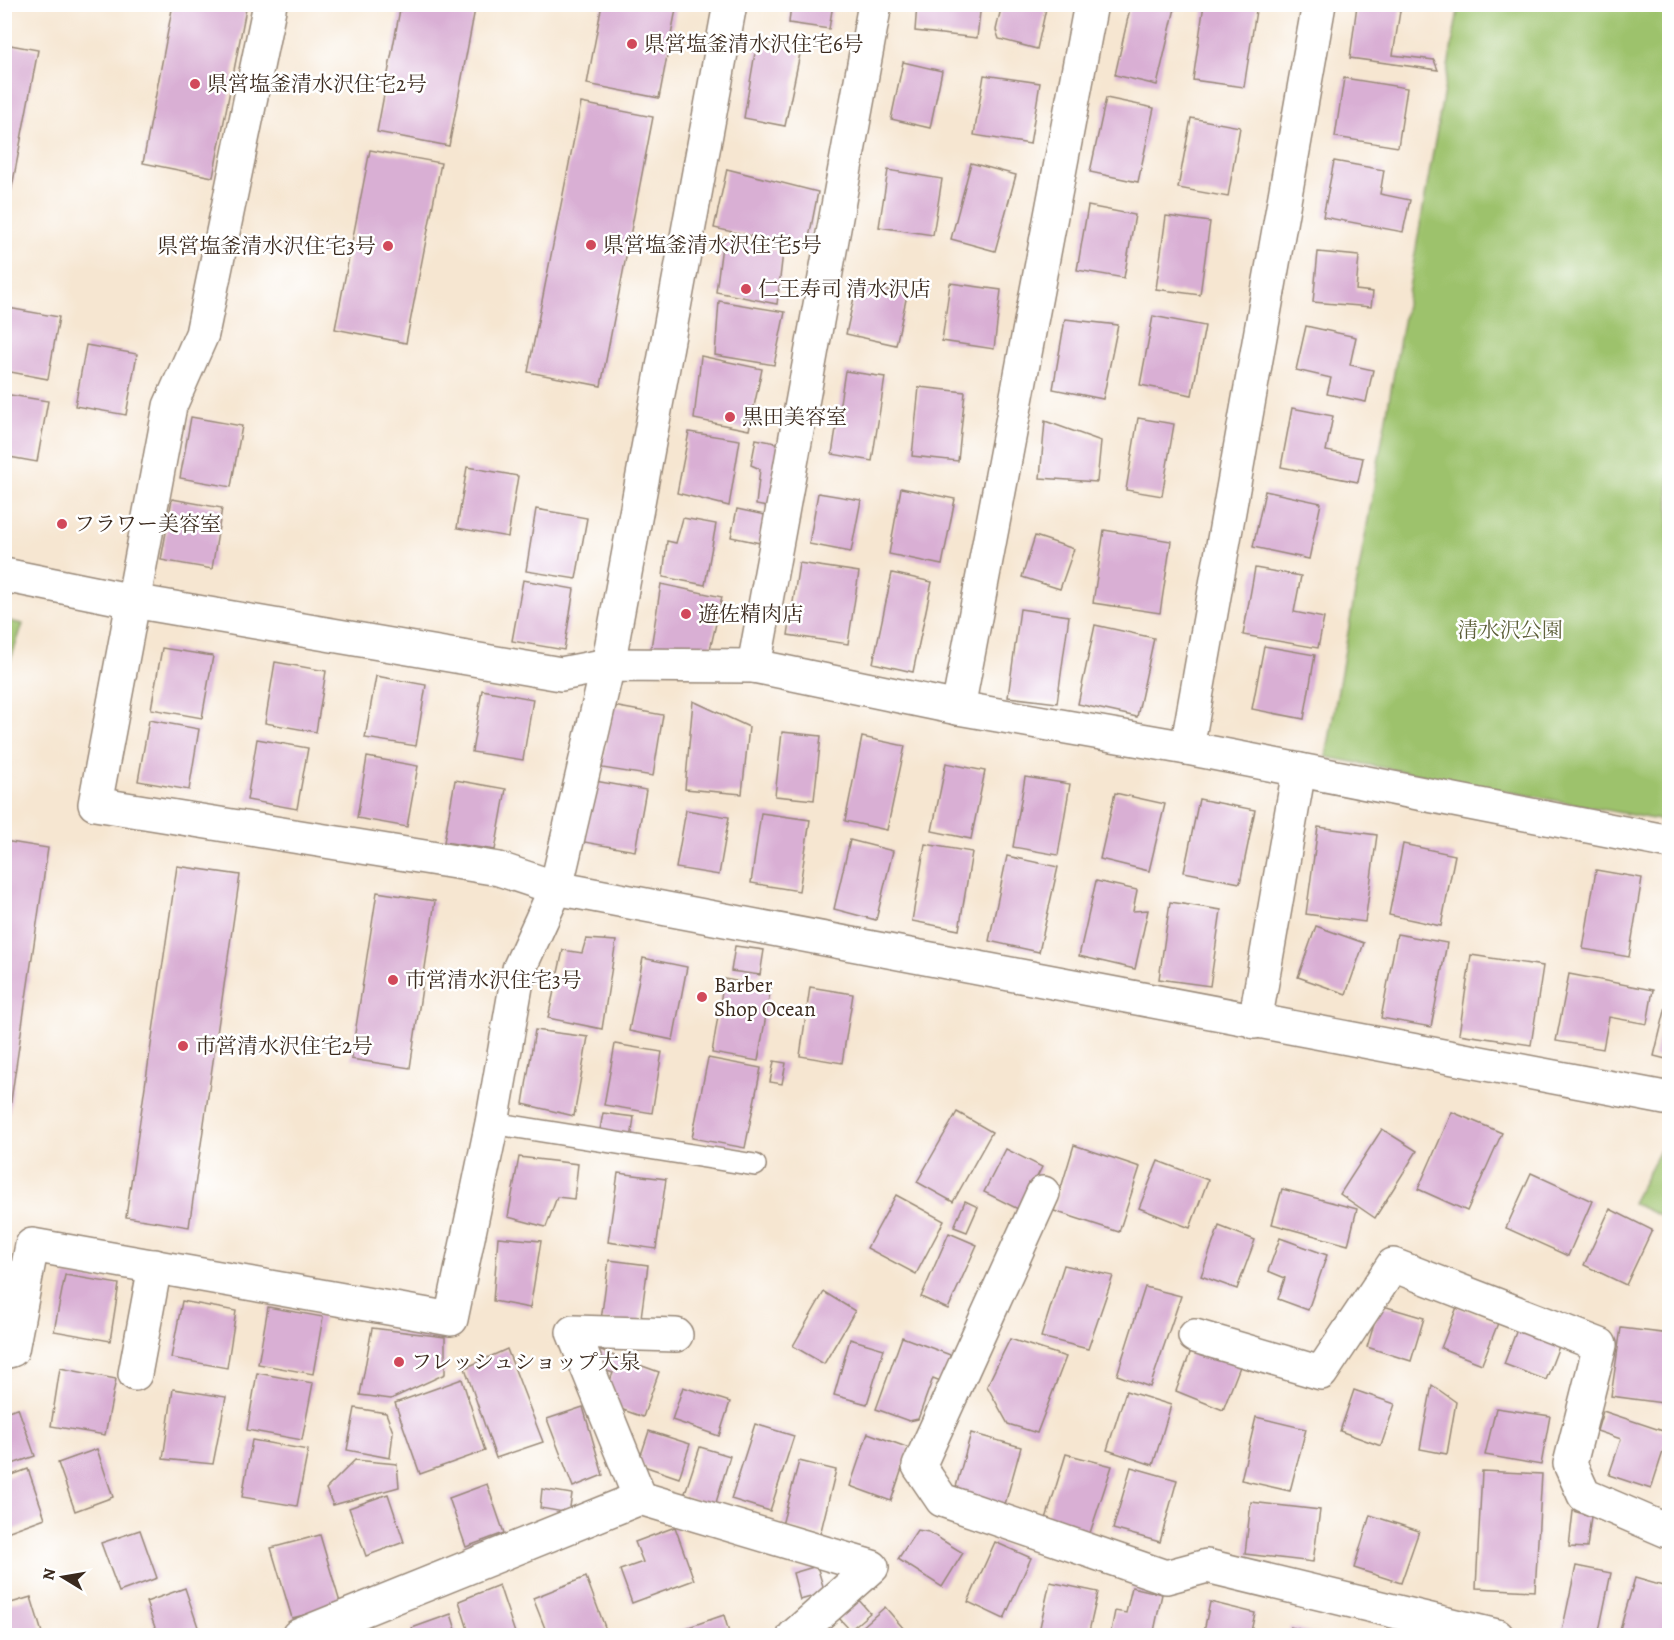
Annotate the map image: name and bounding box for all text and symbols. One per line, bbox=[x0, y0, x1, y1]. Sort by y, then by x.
place label: 県営塩釜清水沢住宅6号 bbox=[644, 30, 864, 58]
marker: 県営塩釜清水沢住宅6号 bbox=[625, 37, 639, 51]
place label: 県営塩釜清水沢住宅2号 bbox=[207, 70, 427, 98]
marker: 県営塩釜清水沢住宅2号 bbox=[188, 77, 202, 91]
place label: 県営塩釜清水沢住宅5号 bbox=[603, 231, 822, 259]
place label: 県営塩釜清水沢住宅3号 bbox=[157, 232, 376, 260]
marker: 県営塩釜清水沢住宅5号 bbox=[584, 238, 598, 252]
marker: 県営塩釜清水沢住宅3号 bbox=[381, 239, 395, 253]
place label: 仁王寿司 清水沢店 bbox=[758, 275, 930, 303]
marker: 仁王寿司 清水沢店 bbox=[739, 282, 753, 296]
place label: 黒田美容室 bbox=[742, 403, 847, 431]
marker: 黒田美容室 bbox=[723, 410, 737, 424]
place label: フラワー美容室 bbox=[74, 510, 221, 538]
marker: フラワー美容室 bbox=[55, 517, 69, 531]
place label: 遊佐精肉店 bbox=[698, 600, 803, 628]
marker: 遊佐精肉店 bbox=[679, 607, 693, 621]
park label: 清水沢公園 bbox=[1458, 616, 1563, 644]
place label: 市営清水沢住宅3号 bbox=[405, 966, 582, 994]
place label: Barber Shop Ocean bbox=[714, 971, 816, 1023]
marker: 市営清水沢住宅3号 bbox=[386, 973, 400, 987]
marker: Barber Shop Ocean bbox=[695, 990, 709, 1004]
place label: 市営清水沢住宅2号 bbox=[195, 1032, 373, 1060]
marker: 市営清水沢住宅2号 bbox=[176, 1039, 190, 1053]
place label: フレッシュショップ大泉 bbox=[411, 1348, 640, 1376]
marker: フレッシュショップ大泉 bbox=[392, 1355, 406, 1369]
north arrow bbox=[33, 1547, 93, 1607]
text: N bbox=[37, 1566, 61, 1582]

